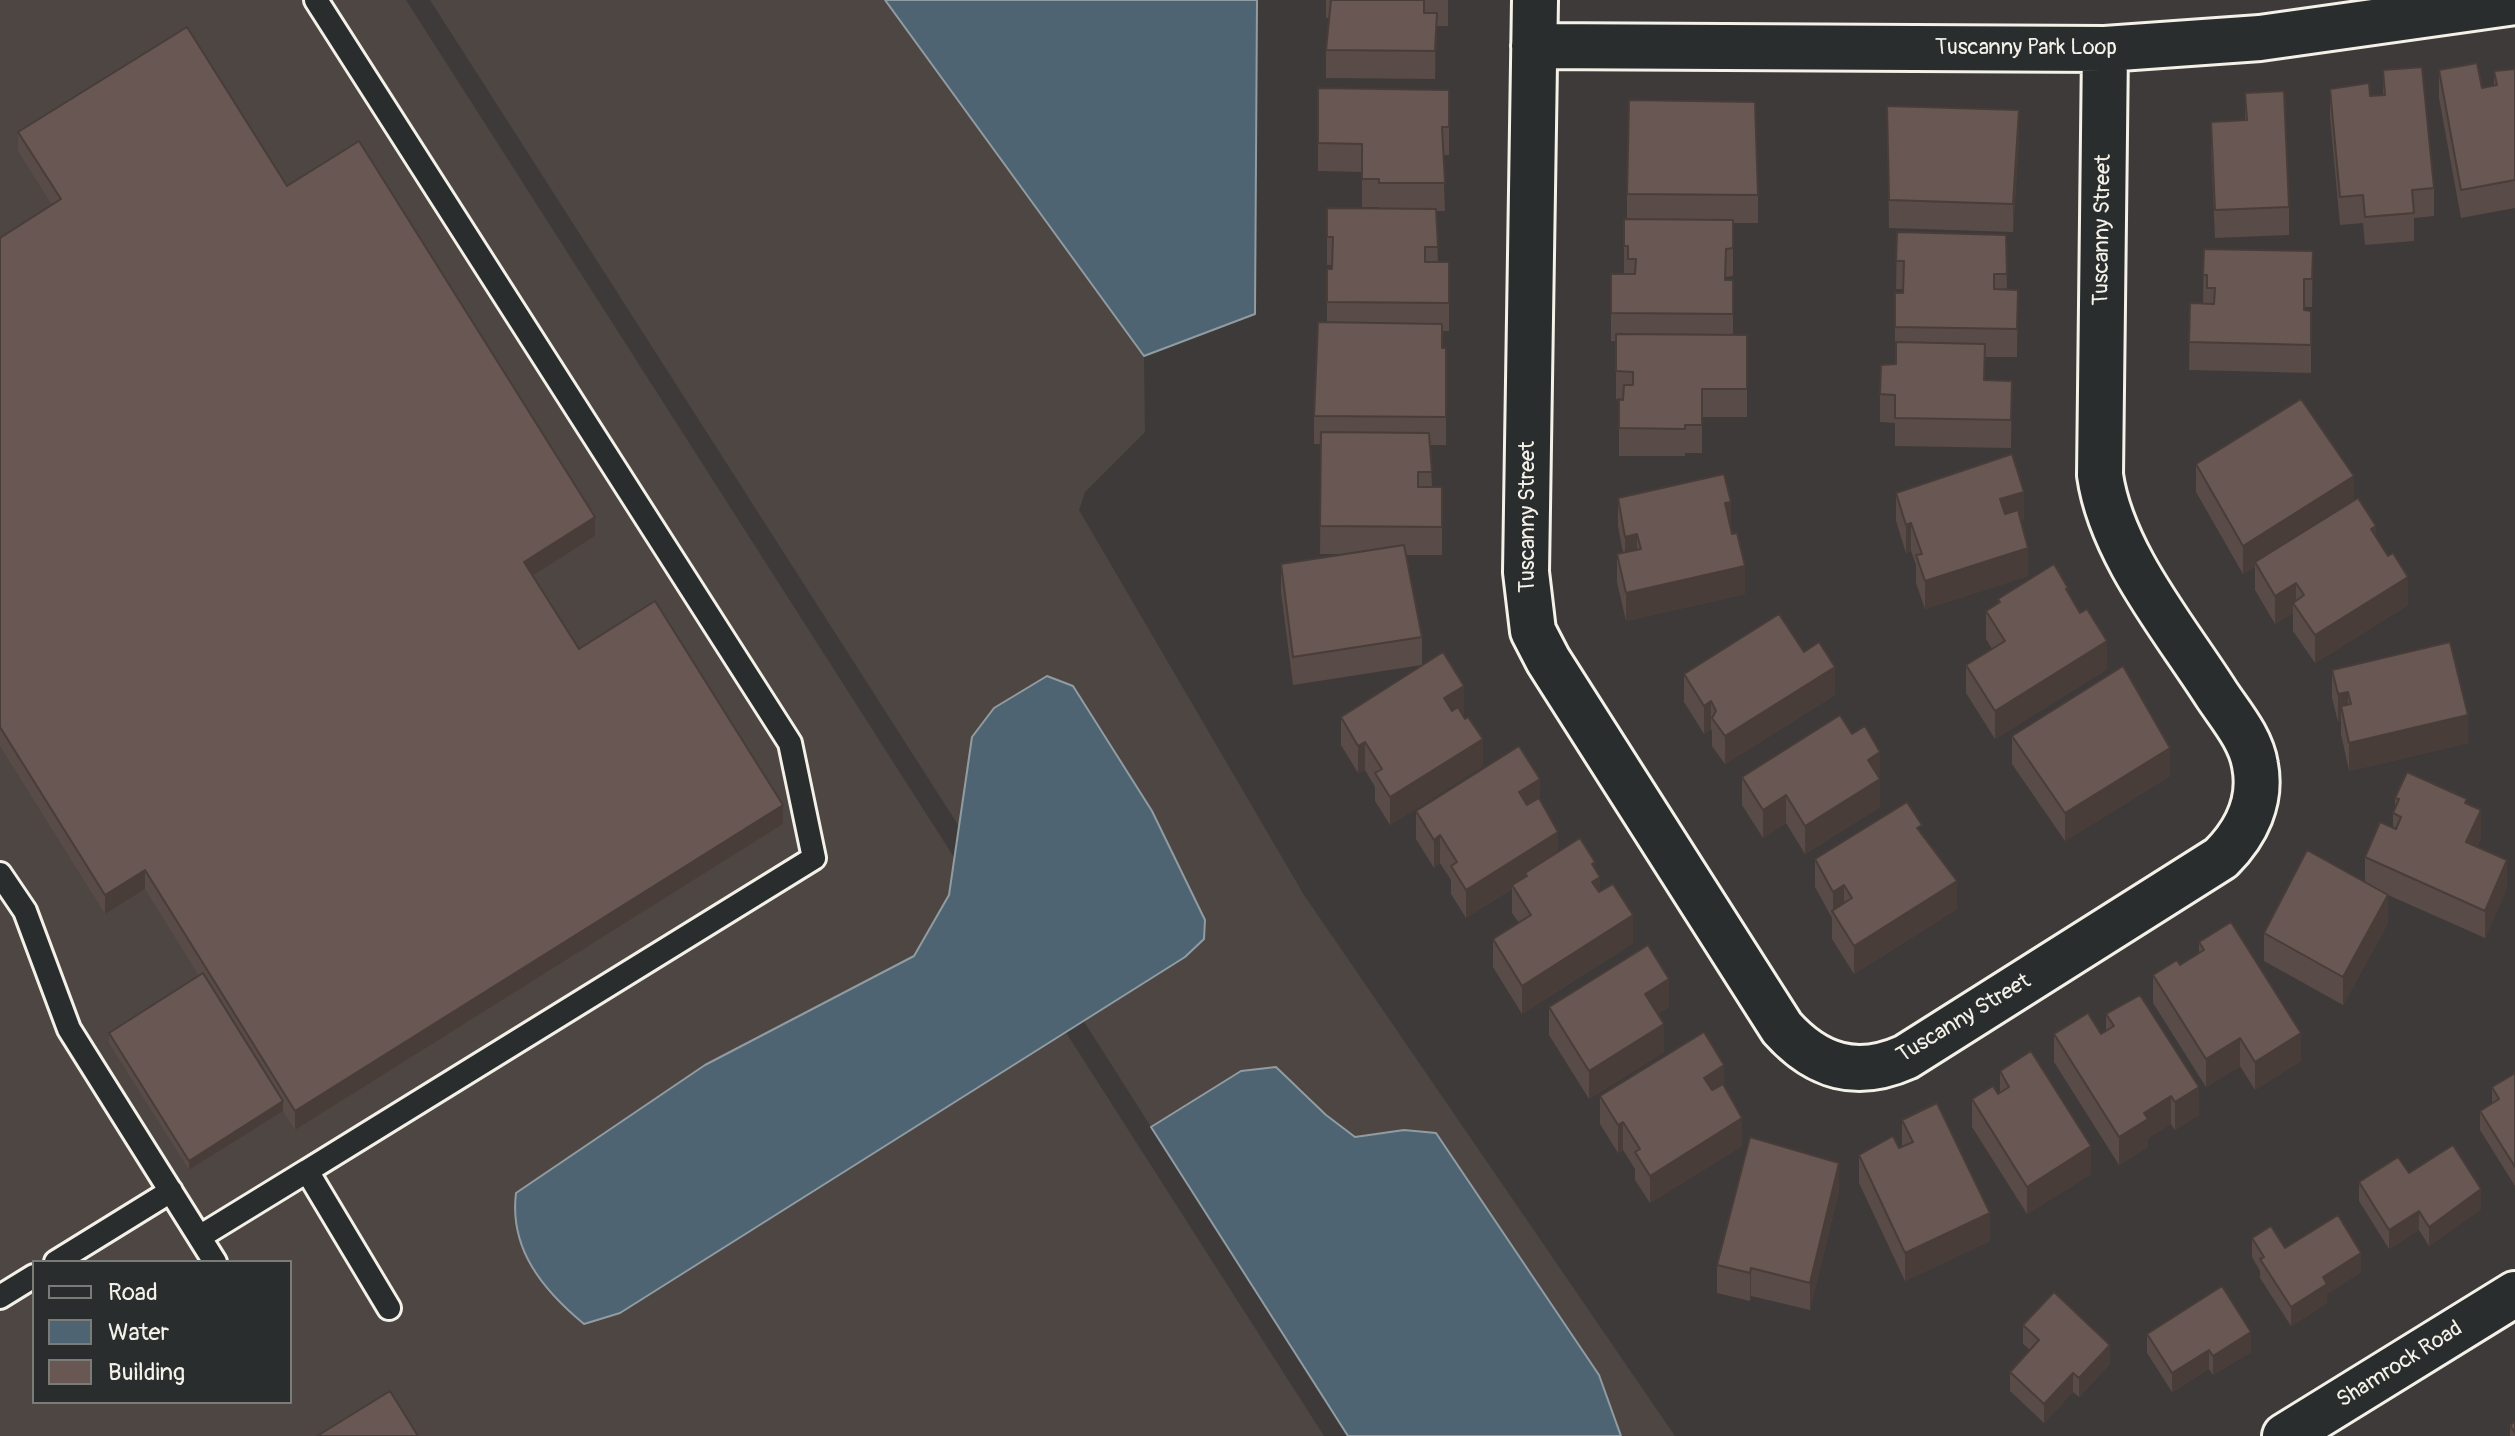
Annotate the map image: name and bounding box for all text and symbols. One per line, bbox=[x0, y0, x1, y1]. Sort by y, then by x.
street label: Tuscanny Park Loop bbox=[1935, 35, 2117, 61]
street label: Tuscanny Street bbox=[2088, 154, 2118, 306]
street label: Tuscanny Street bbox=[1515, 441, 1541, 593]
street label: Tuscanny Street bbox=[1892, 969, 2036, 1069]
legend bbox=[32, 1260, 292, 1404]
text: Road bbox=[108, 1278, 158, 1307]
street label: Shamrock Road bbox=[2332, 1316, 2468, 1414]
text: Water bbox=[108, 1318, 169, 1347]
text: Building bbox=[108, 1358, 185, 1387]

